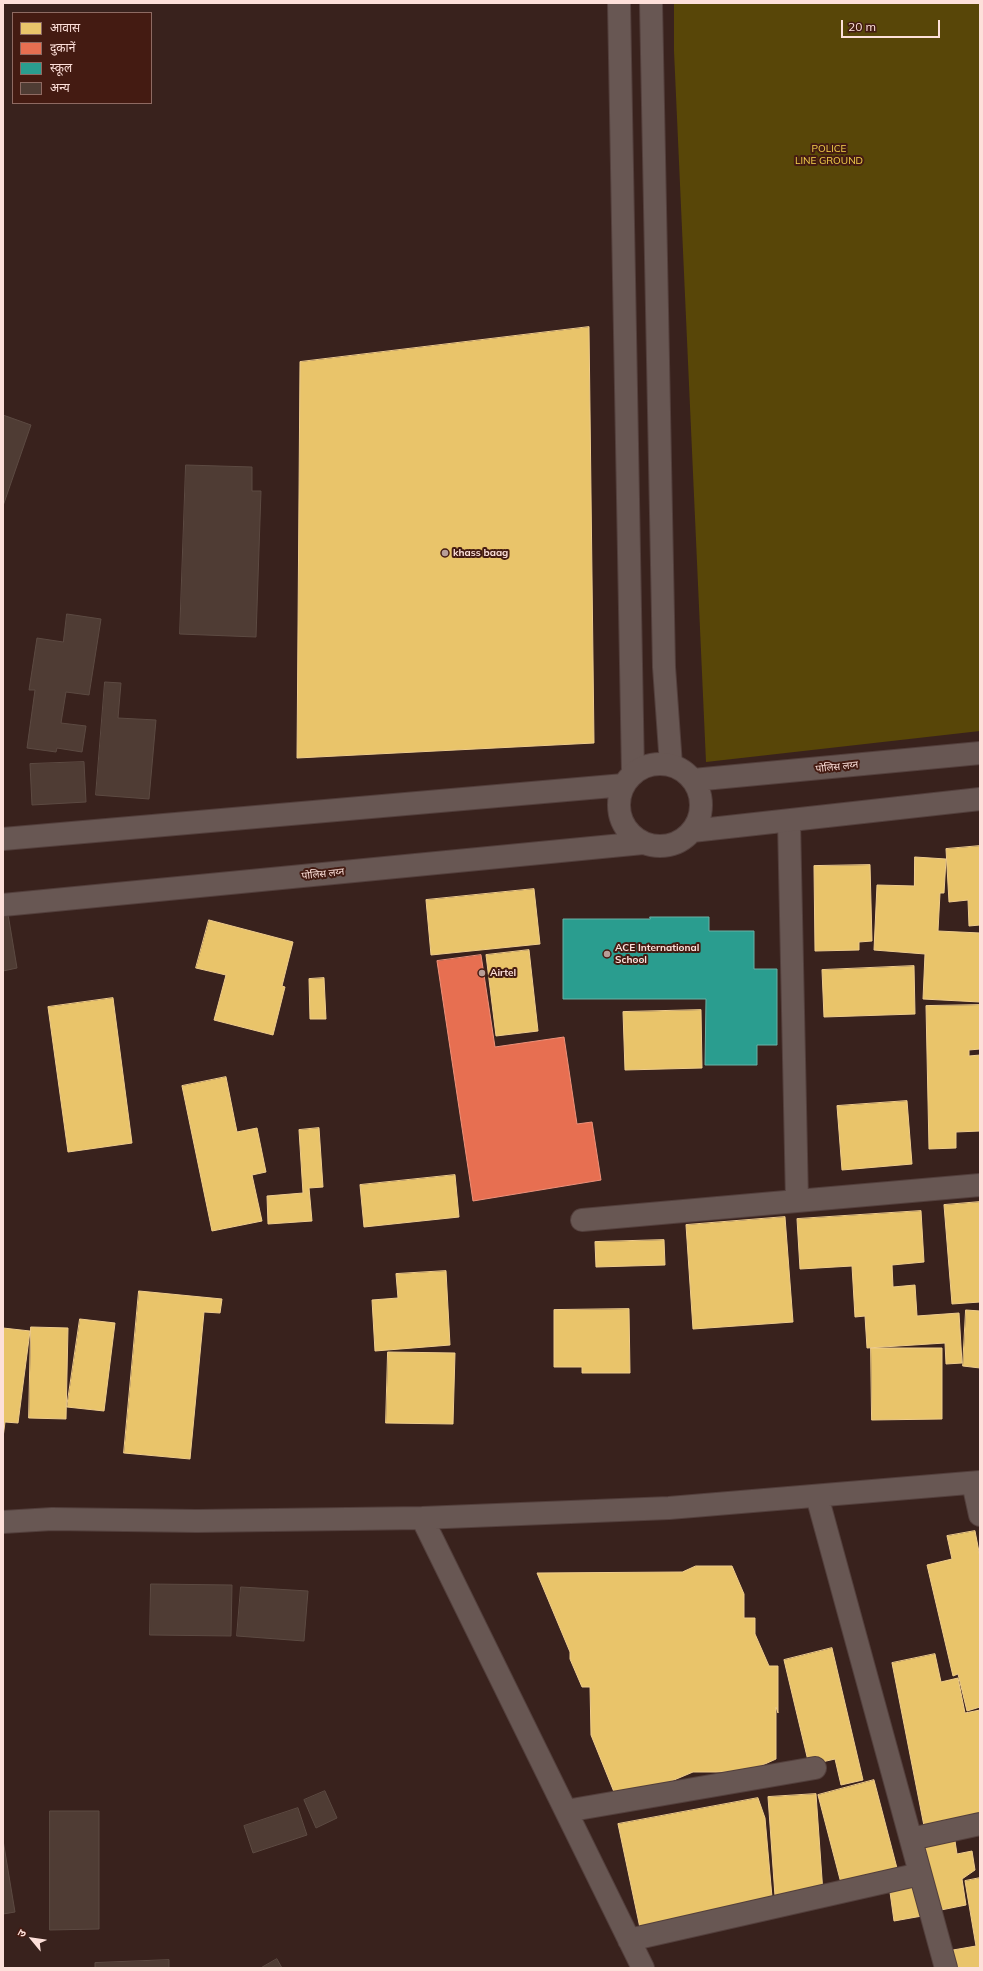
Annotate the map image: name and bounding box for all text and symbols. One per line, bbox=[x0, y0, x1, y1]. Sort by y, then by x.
legend bbox=[12, 12, 152, 104]
scale bar bbox=[843, 12, 942, 38]
text: 20 m bbox=[848, 19, 876, 34]
text: आवास bbox=[50, 20, 80, 35]
text: दुकानें bbox=[50, 40, 75, 55]
text: स्कूल bbox=[50, 60, 72, 75]
text: अन्य bbox=[50, 80, 70, 95]
park label: POLICE LINE GROUND bbox=[795, 143, 863, 166]
place label: khass baag bbox=[453, 547, 508, 559]
marker: khass baag bbox=[440, 548, 450, 558]
street label: पोलिस लय्न bbox=[815, 759, 859, 775]
street label: पोलिस लय्न bbox=[301, 866, 345, 882]
place label: ACE International School bbox=[615, 942, 699, 966]
marker: ACE International School bbox=[602, 949, 612, 959]
place label: Airtel bbox=[490, 967, 516, 979]
marker: Airtel bbox=[477, 968, 487, 978]
north arrow bbox=[12, 1919, 52, 1959]
text: उ bbox=[14, 1927, 29, 1939]

